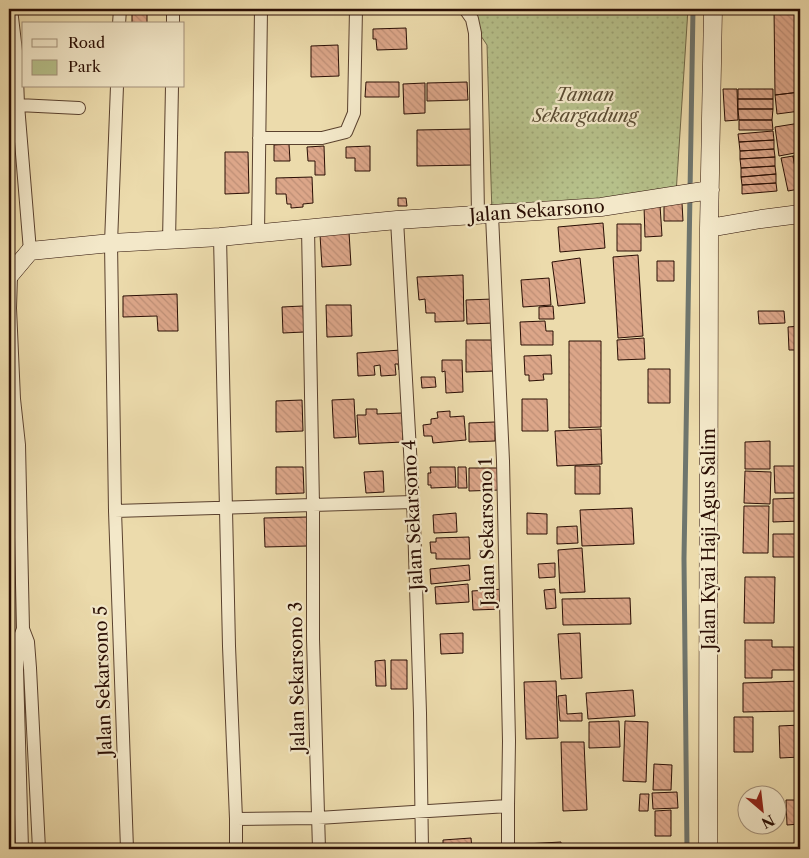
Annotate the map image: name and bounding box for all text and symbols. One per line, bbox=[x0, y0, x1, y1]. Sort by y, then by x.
legend bbox=[22, 22, 185, 88]
text: Road bbox=[68, 33, 105, 52]
text: Park bbox=[68, 57, 102, 76]
park label: Taman Sekargadung bbox=[532, 84, 639, 127]
street label: Jalan Sekarsono bbox=[466, 195, 605, 227]
street label: Jalan Kyai Haji Agus Salim bbox=[698, 428, 720, 653]
street label: Jalan Sekarsono 4 bbox=[398, 439, 428, 594]
street label: Jalan Sekarsono 1 bbox=[475, 457, 499, 609]
street label: Jalan Sekarsono 3 bbox=[285, 602, 309, 755]
street label: Jalan Sekarsono 5 bbox=[89, 606, 117, 759]
north arrow bbox=[736, 786, 786, 836]
text: N bbox=[759, 811, 778, 832]

